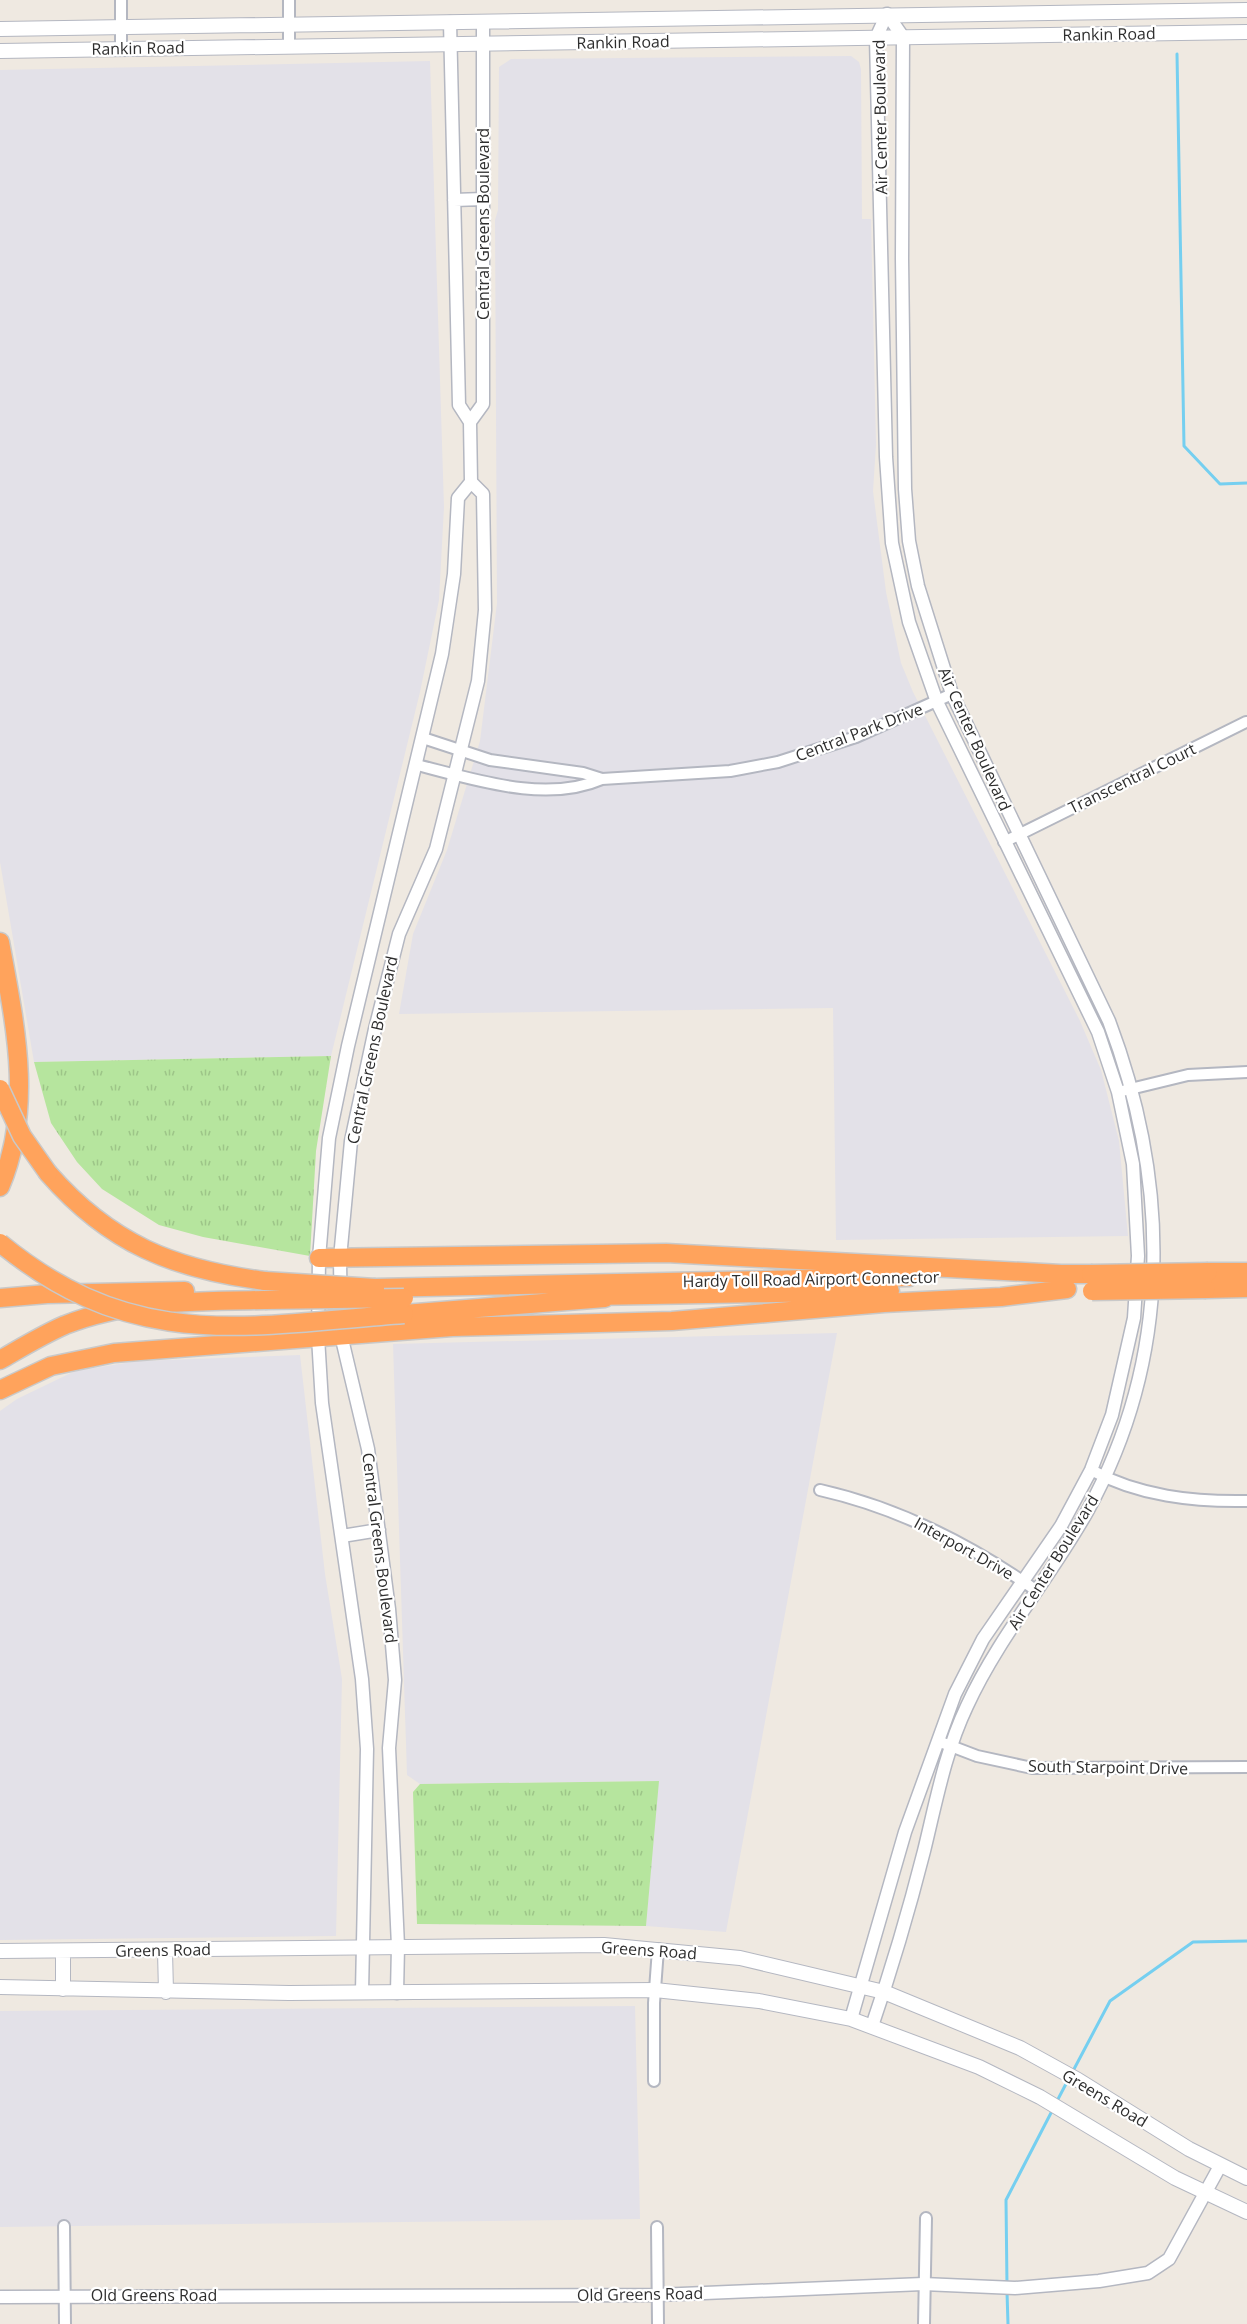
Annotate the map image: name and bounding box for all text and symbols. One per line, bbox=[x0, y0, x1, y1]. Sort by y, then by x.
street label: Rankin Road bbox=[1062, 22, 1156, 46]
street label: Rankin Road bbox=[576, 30, 670, 54]
street label: Rankin Road bbox=[91, 36, 185, 60]
street label: Air Center Boulevard bbox=[868, 39, 892, 195]
street label: Central Greens Boulevard bbox=[472, 128, 494, 320]
street label: Air Center Boulevard bbox=[933, 664, 1017, 814]
street label: Central Park Drive bbox=[792, 698, 926, 766]
street label: Transcentral Court bbox=[1065, 737, 1200, 818]
street label: Central Greens Boulevard bbox=[341, 954, 403, 1146]
street label: Hardy Toll Road Airport Connector bbox=[683, 1266, 940, 1292]
street label: Central Greens Boulevard bbox=[357, 1451, 403, 1645]
street label: Air Center Boulevard bbox=[1003, 1490, 1103, 1634]
street label: Interport Drive bbox=[910, 1512, 1018, 1584]
street label: South Starpoint Drive bbox=[1028, 1755, 1188, 1779]
street label: Greens Road bbox=[600, 1936, 698, 1964]
street label: Greens Road bbox=[115, 1938, 211, 1962]
street label: Greens Road bbox=[1058, 2064, 1152, 2132]
street label: Old Greens Road bbox=[577, 2282, 703, 2306]
street label: Old Greens Road bbox=[91, 2284, 217, 2306]

